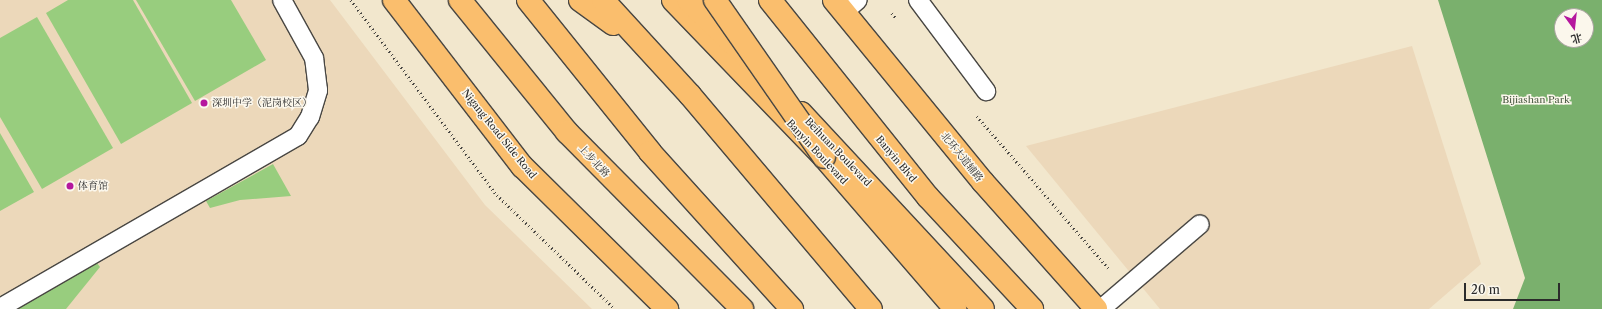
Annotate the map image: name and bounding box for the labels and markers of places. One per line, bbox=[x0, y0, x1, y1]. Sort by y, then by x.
place label: 深圳中学（泥岗校区） bbox=[212, 97, 312, 109]
marker: 深圳中学（泥岗校区） bbox=[199, 98, 209, 108]
place label: 体育馆 bbox=[78, 180, 108, 192]
marker: 体育馆 bbox=[65, 181, 75, 191]

